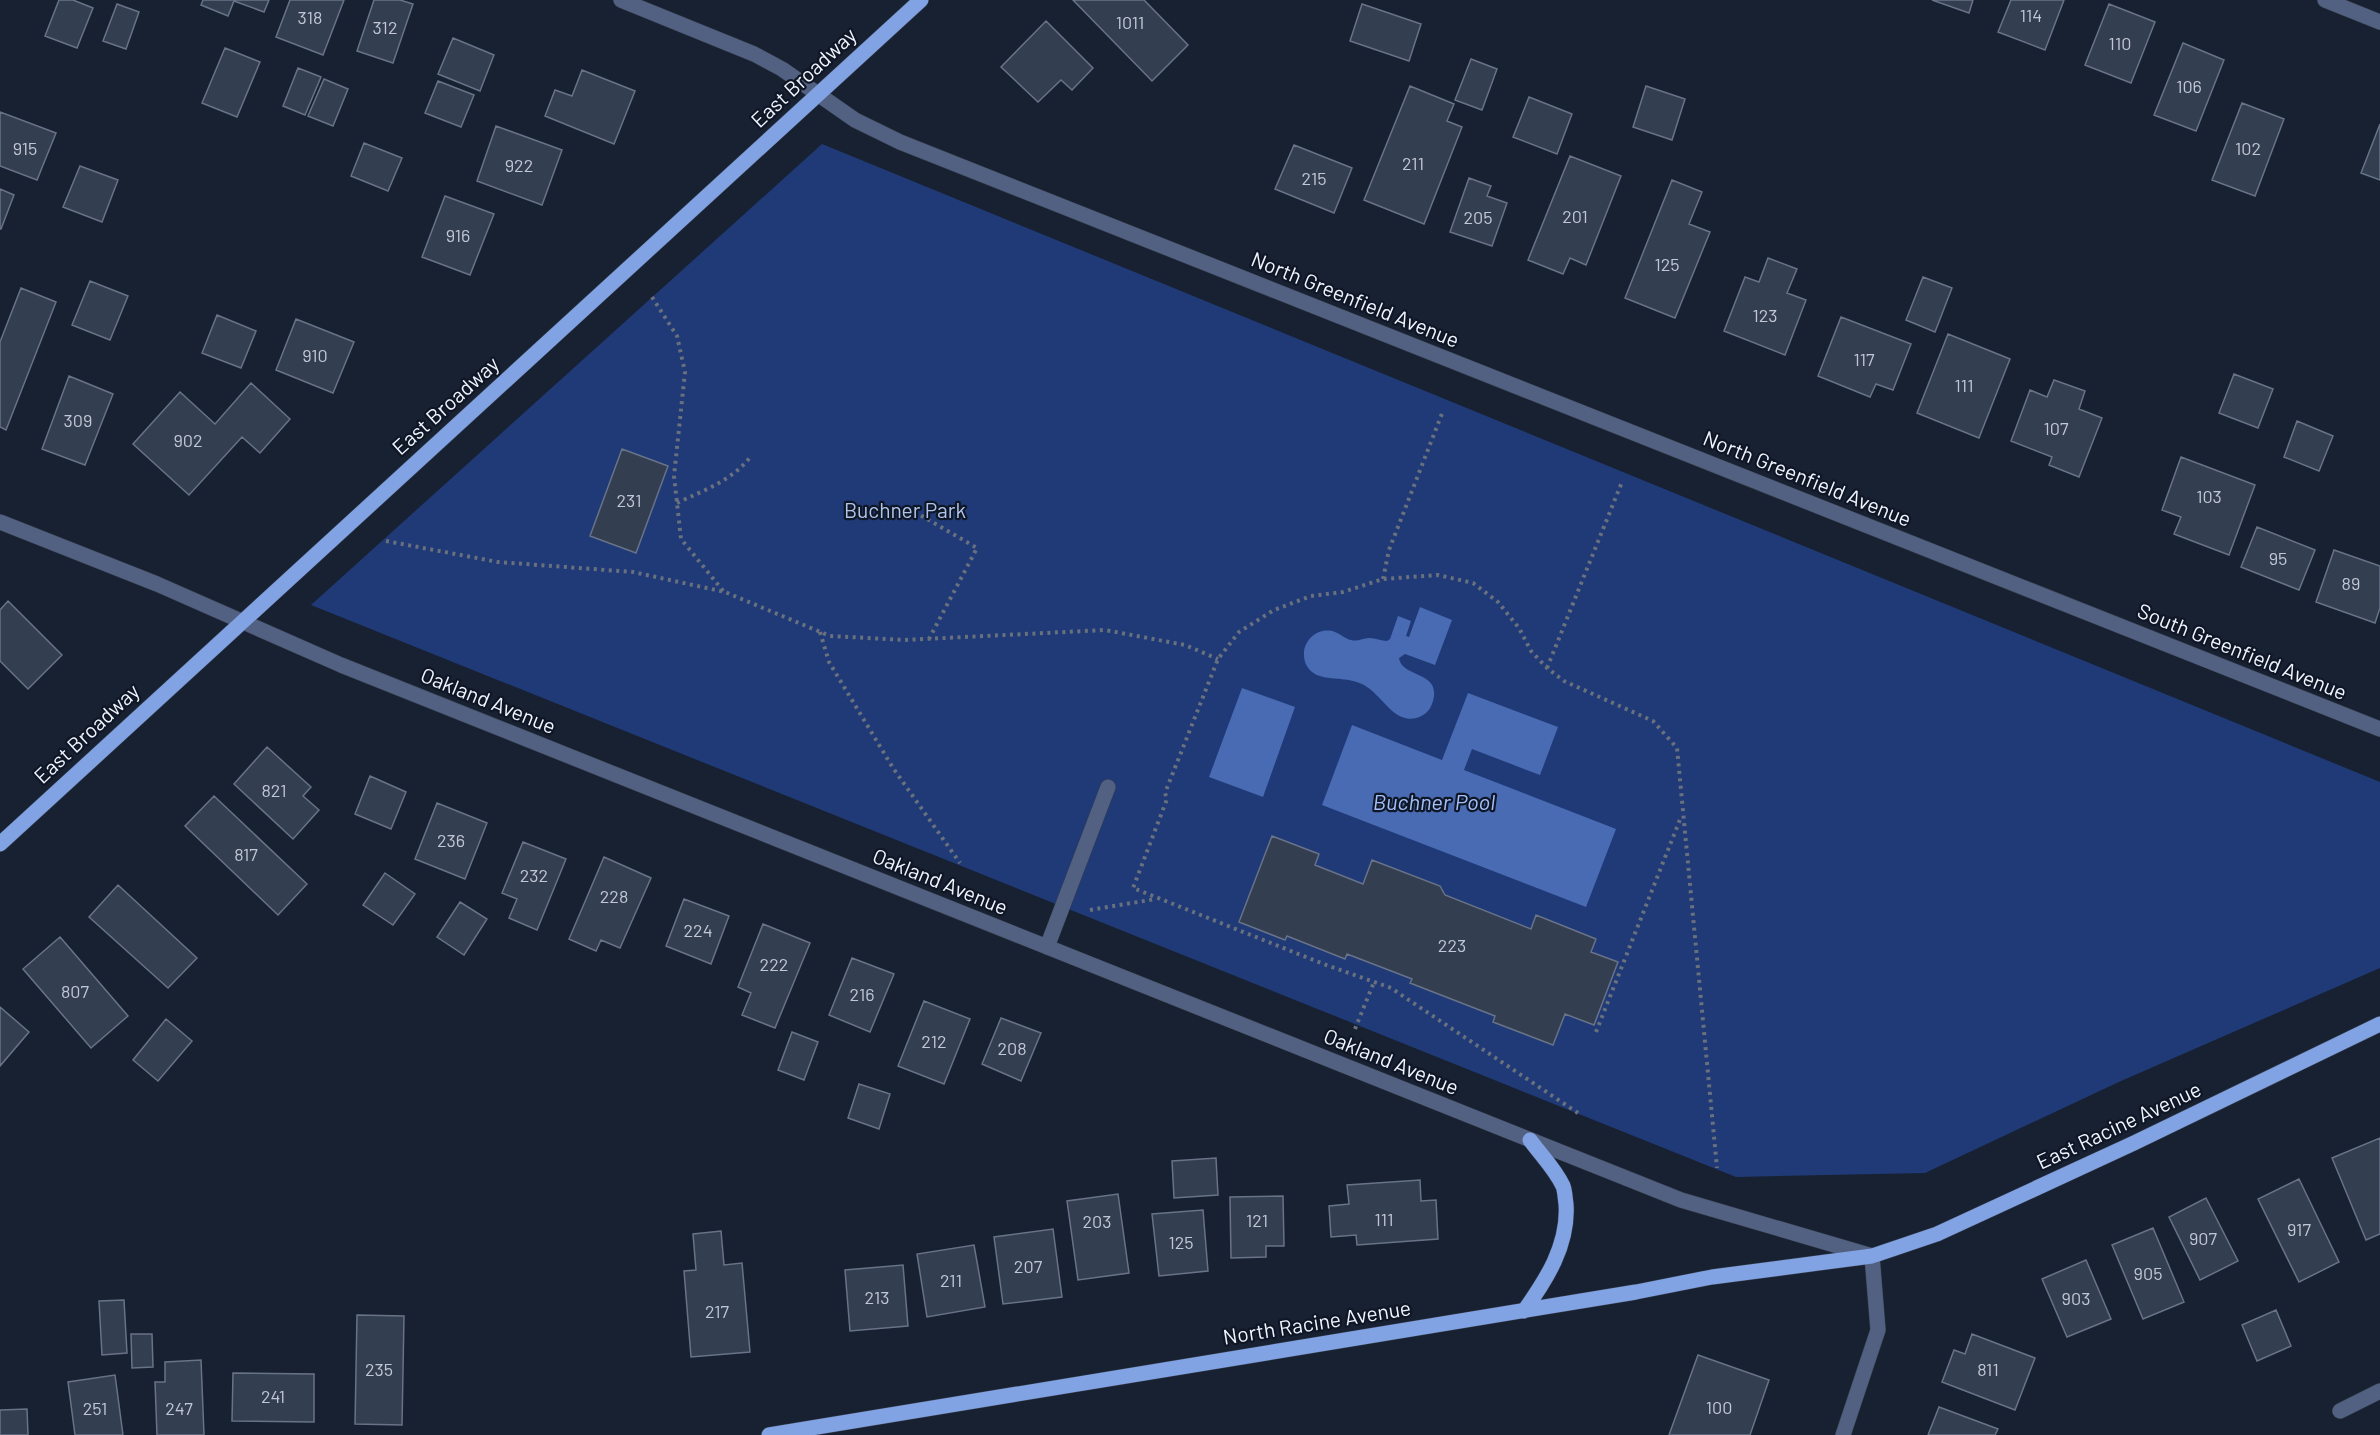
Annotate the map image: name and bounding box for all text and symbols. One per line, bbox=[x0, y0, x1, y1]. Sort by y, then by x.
house number: 114 bbox=[2020, 4, 2042, 26]
house number: 318 bbox=[298, 6, 322, 28]
house number: 1011 bbox=[1116, 11, 1144, 33]
house number: 312 bbox=[372, 16, 398, 38]
street label: East Broadway bbox=[745, 22, 861, 132]
house number: 110 bbox=[2109, 32, 2131, 54]
house number: 106 bbox=[2176, 75, 2202, 97]
house number: 915 bbox=[13, 137, 37, 159]
house number: 102 bbox=[2235, 137, 2261, 159]
house number: 211 bbox=[1402, 152, 1424, 174]
house number: 922 bbox=[505, 154, 533, 176]
house number: 215 bbox=[1302, 167, 1326, 189]
house number: 201 bbox=[1562, 205, 1588, 227]
house number: 205 bbox=[1463, 206, 1493, 228]
house number: 916 bbox=[446, 224, 470, 246]
street label: North Greenfield Avenue bbox=[1248, 245, 1463, 352]
house number: 125 bbox=[1654, 253, 1680, 275]
house number: 123 bbox=[1752, 304, 1778, 326]
house number: 910 bbox=[302, 344, 328, 366]
house number: 117 bbox=[1853, 348, 1875, 370]
street label: East Broadway bbox=[387, 350, 504, 459]
house number: 111 bbox=[1954, 374, 1974, 396]
house number: 309 bbox=[64, 409, 92, 431]
house number: 107 bbox=[2044, 417, 2069, 439]
street label: North Greenfield Avenue bbox=[1700, 424, 1915, 531]
house number: 902 bbox=[173, 429, 203, 451]
house number: 103 bbox=[2196, 485, 2222, 507]
house number: 231 bbox=[617, 489, 641, 511]
park label: Buchner Park bbox=[844, 497, 966, 522]
house number: 95 bbox=[2269, 547, 2287, 569]
house number: 89 bbox=[2342, 572, 2360, 594]
street label: South Greenfield Avenue bbox=[2134, 597, 2351, 704]
street label: Oakland Avenue bbox=[417, 661, 560, 738]
street label: East Broadway bbox=[28, 678, 144, 788]
house number: 821 bbox=[261, 779, 287, 801]
water label: Buchner Pool bbox=[1373, 788, 1495, 814]
house number: 236 bbox=[437, 829, 465, 851]
street label: Oakland Avenue bbox=[869, 842, 1012, 919]
house number: 817 bbox=[234, 843, 258, 865]
house number: 232 bbox=[520, 864, 548, 886]
house number: 228 bbox=[600, 885, 628, 907]
house number: 224 bbox=[683, 919, 713, 941]
house number: 223 bbox=[1438, 934, 1466, 956]
house number: 222 bbox=[760, 953, 788, 975]
house number: 807 bbox=[61, 980, 90, 1002]
house number: 216 bbox=[850, 983, 874, 1005]
street label: Oakland Avenue bbox=[1320, 1022, 1463, 1099]
house number: 212 bbox=[921, 1030, 947, 1052]
house number: 208 bbox=[997, 1037, 1027, 1059]
street label: East Racine Avenue bbox=[2032, 1076, 2205, 1174]
house number: 111 bbox=[1374, 1208, 1394, 1230]
house number: 121 bbox=[1246, 1209, 1268, 1231]
house number: 203 bbox=[1082, 1210, 1112, 1232]
house number: 917 bbox=[2287, 1218, 2311, 1240]
house number: 907 bbox=[2189, 1227, 2218, 1249]
house number: 125 bbox=[1168, 1231, 1194, 1253]
house number: 207 bbox=[1014, 1255, 1043, 1277]
house number: 905 bbox=[2134, 1262, 2162, 1284]
house number: 211 bbox=[940, 1269, 962, 1291]
house number: 213 bbox=[865, 1286, 889, 1308]
house number: 903 bbox=[2062, 1287, 2090, 1309]
street label: North Racine Avenue bbox=[1221, 1294, 1413, 1349]
house number: 217 bbox=[705, 1300, 730, 1322]
house number: 235 bbox=[365, 1358, 393, 1380]
house number: 811 bbox=[1977, 1358, 1999, 1380]
house number: 241 bbox=[261, 1385, 285, 1407]
house number: 100 bbox=[1706, 1396, 1732, 1418]
house number: 251 bbox=[83, 1397, 107, 1419]
house number: 247 bbox=[165, 1397, 193, 1419]

